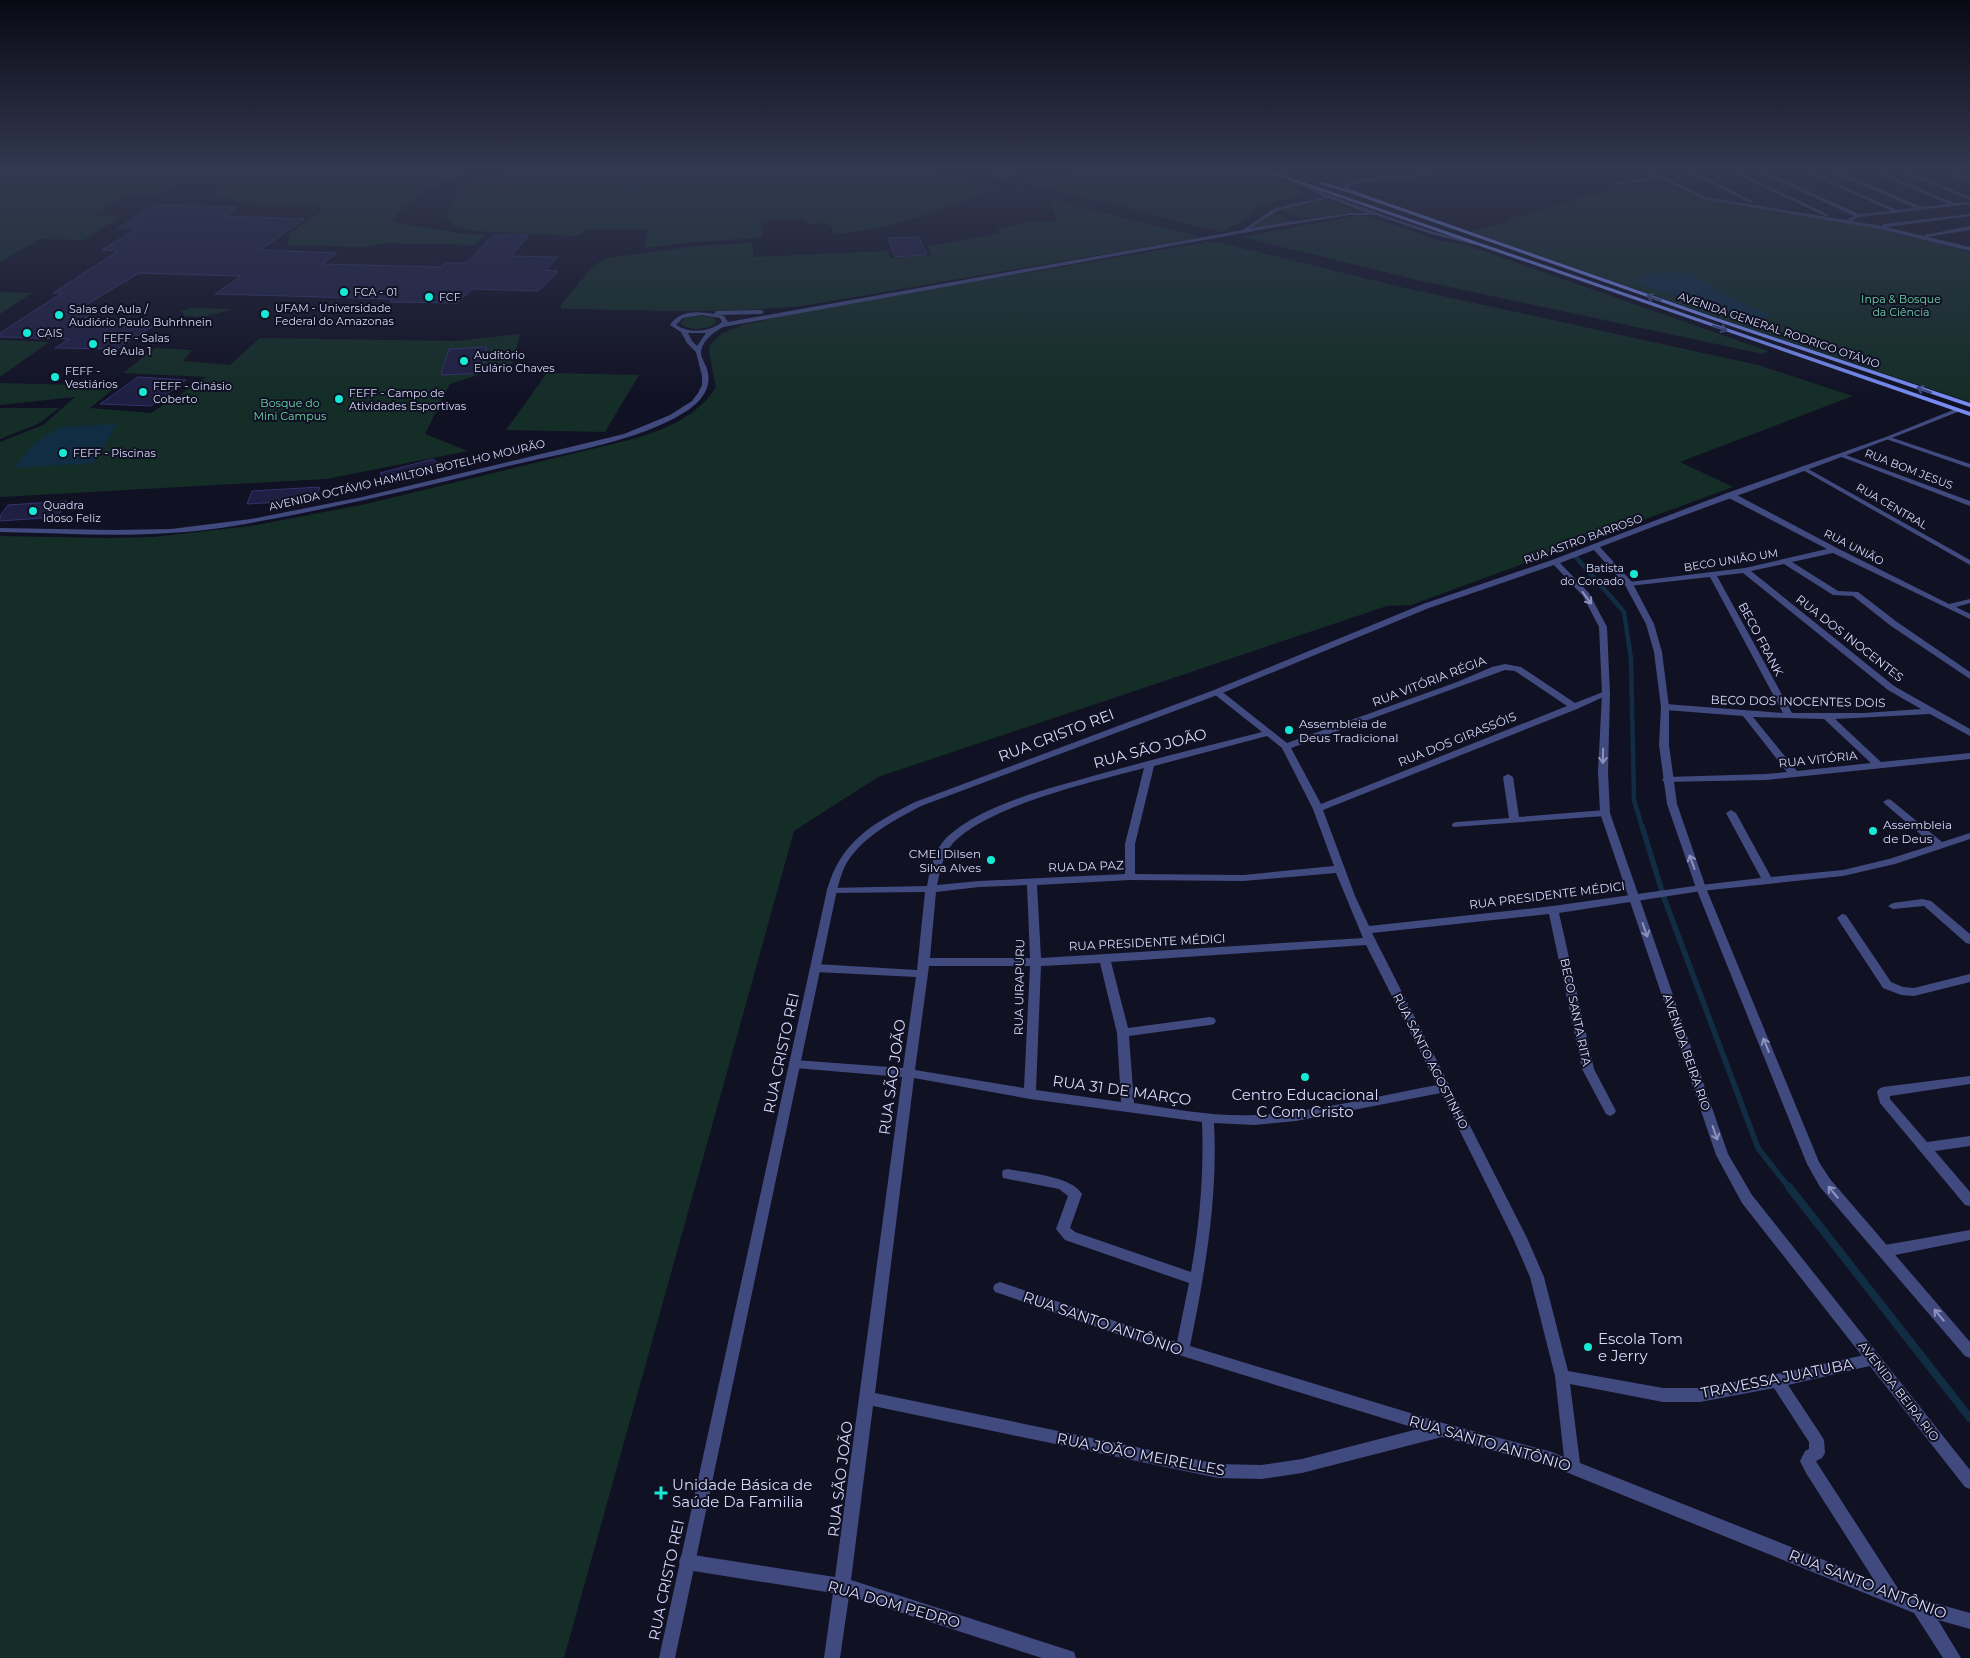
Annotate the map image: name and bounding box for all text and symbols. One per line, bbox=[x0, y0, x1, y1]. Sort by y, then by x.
place label: FCA - 01 bbox=[354, 285, 398, 299]
marker: FCA - 01 bbox=[338, 286, 350, 298]
street label: AVENIDA GENERAL RODRIGO OTÁVIO bbox=[1676, 289, 1882, 371]
place label: FCF bbox=[439, 290, 461, 304]
marker: FCF bbox=[423, 291, 435, 303]
park label: Inpa & Bosque da Ciência bbox=[1861, 292, 1941, 319]
one-way arrow bbox=[1647, 293, 1662, 302]
place label: UFAM - Universidade Federal do Amazonas bbox=[275, 301, 394, 328]
place label: Salas de Aula / Audiório Paulo Buhrhnein bbox=[69, 302, 212, 329]
marker: UFAM - Universidade Federal do Amazonas bbox=[259, 308, 271, 320]
marker: Salas de Aula / Audiório Paulo Buhrhnein bbox=[53, 309, 65, 321]
one-way arrow bbox=[1712, 324, 1728, 334]
place label: CAIS bbox=[37, 326, 63, 340]
marker: CAIS bbox=[21, 327, 33, 339]
place label: FEFF - Salas de Aula 1 bbox=[103, 331, 170, 358]
marker: FEFF - Salas de Aula 1 bbox=[87, 338, 99, 350]
place label: Auditório Eulário Chaves bbox=[474, 348, 555, 375]
marker: Auditório Eulário Chaves bbox=[458, 355, 470, 367]
place label: FEFF - Vestiários bbox=[65, 364, 118, 391]
marker: FEFF - Vestiários bbox=[49, 371, 61, 383]
place label: FEFF - Ginásio Coberto bbox=[153, 379, 232, 406]
one-way arrow bbox=[1916, 384, 1932, 394]
marker: FEFF - Ginásio Coberto bbox=[137, 386, 149, 398]
place label: FEFF - Campo de Atividades Esportivas bbox=[349, 386, 467, 413]
marker: FEFF - Campo de Atividades Esportivas bbox=[333, 393, 345, 405]
park label: Bosque do Mini Campus bbox=[254, 396, 327, 423]
street label: AVENIDA OCTÁVIO HAMILTON BOTELHO MOURÃO bbox=[267, 436, 547, 514]
place label: FEFF - Piscinas bbox=[73, 446, 156, 460]
street label: RUA BOM JESUS bbox=[1863, 446, 1955, 492]
marker: FEFF - Piscinas bbox=[57, 447, 69, 459]
street label: RUA CENTRAL bbox=[1854, 480, 1931, 532]
place label: Quadra Idoso Feliz bbox=[43, 498, 101, 525]
marker: Quadra Idoso Feliz bbox=[27, 505, 39, 517]
street label: RUA ASTRO BARROSO bbox=[1522, 511, 1644, 567]
street label: RUA UNIÃO bbox=[1822, 526, 1886, 568]
street label: BECO UNIÃO UM bbox=[1683, 546, 1779, 574]
place label: Batista do Coroado bbox=[1560, 561, 1624, 588]
marker: Batista do Coroado bbox=[1628, 568, 1640, 580]
one-way arrow bbox=[1582, 591, 1593, 604]
street label: RUA DOS INOCENTES bbox=[1793, 591, 1907, 685]
street label: BECO FRANK bbox=[1735, 599, 1787, 679]
street label: RUA VITÓRIA RÉGIA bbox=[1370, 652, 1488, 710]
street label: BECO DOS INOCENTES DOIS bbox=[1710, 692, 1886, 710]
street label: RUA CRISTO REI bbox=[995, 704, 1117, 766]
street label: RUA DOS GIRASSÓIS bbox=[1396, 708, 1518, 770]
place label: Assembleia de Deus Tradicional bbox=[1299, 716, 1399, 745]
street label: RUA SÃO JOÃO bbox=[1091, 724, 1209, 772]
marker: Assembleia de Deus Tradicional bbox=[1283, 724, 1295, 736]
street label: RUA VITÓRIA bbox=[1778, 747, 1859, 771]
one-way arrow bbox=[1599, 748, 1608, 764]
place label: Assembleia de Deus bbox=[1883, 817, 1952, 846]
marker: Assembleia de Deus bbox=[1867, 825, 1879, 837]
place label: CMEI Dilsen Silva Alves bbox=[909, 846, 981, 875]
marker: CMEI Dilsen Silva Alves bbox=[985, 854, 997, 866]
one-way arrow bbox=[1687, 854, 1696, 870]
street label: RUA DA PAZ bbox=[1048, 857, 1124, 875]
street label: RUA PRESIDENTE MÉDICI bbox=[1468, 878, 1626, 912]
one-way arrow bbox=[1641, 921, 1650, 937]
street label: RUA PRESIDENTE MÉDICI bbox=[1068, 930, 1226, 954]
street label: RUA UIRAPURU bbox=[1011, 939, 1027, 1035]
street label: BECO SANTA RITA bbox=[1557, 957, 1595, 1068]
street label: RUA SANTO AGOSTINHO bbox=[1390, 990, 1472, 1132]
street label: RUA CRISTO REI bbox=[759, 991, 803, 1115]
street label: AVENIDA BEIRA RIO bbox=[1660, 991, 1714, 1113]
street label: RUA SÃO JOÃO bbox=[874, 1018, 910, 1136]
one-way arrow bbox=[1760, 1038, 1770, 1053]
street label: RUA 31 DE MARÇO bbox=[1051, 1071, 1193, 1109]
marker: Centro Educacional C Com Cristo bbox=[1299, 1071, 1311, 1083]
place label: Centro Educacional C Com Cristo bbox=[1231, 1085, 1379, 1121]
one-way arrow bbox=[1710, 1125, 1720, 1141]
one-way arrow bbox=[1827, 1185, 1839, 1198]
street label: RUA SANTO ANTÔNIO bbox=[1021, 1287, 1185, 1359]
one-way arrow bbox=[1933, 1309, 1944, 1322]
place label: Escola Tom e Jerry bbox=[1598, 1329, 1683, 1365]
street label: AVENIDA BEIRA RIO bbox=[1855, 1338, 1943, 1444]
marker: Escola Tom e Jerry bbox=[1582, 1341, 1594, 1353]
street label: TRAVESSA JUATUBA bbox=[1699, 1354, 1855, 1402]
street label: RUA SANTO ANTÔNIO bbox=[1407, 1411, 1573, 1475]
street label: RUA SÃO JOÃO bbox=[823, 1420, 857, 1538]
street label: RUA JOÃO MEIRELLES bbox=[1055, 1428, 1227, 1480]
place label: Unidade Básica de Saúde Da Familia bbox=[672, 1475, 812, 1511]
marker: Unidade Básica de Saúde Da Familia bbox=[654, 1486, 668, 1500]
street label: RUA CRISTO REI bbox=[644, 1518, 688, 1642]
street label: RUA SANTO ANTÔNIO bbox=[1786, 1545, 1950, 1623]
street label: RUA DOM PEDRO bbox=[826, 1576, 962, 1632]

